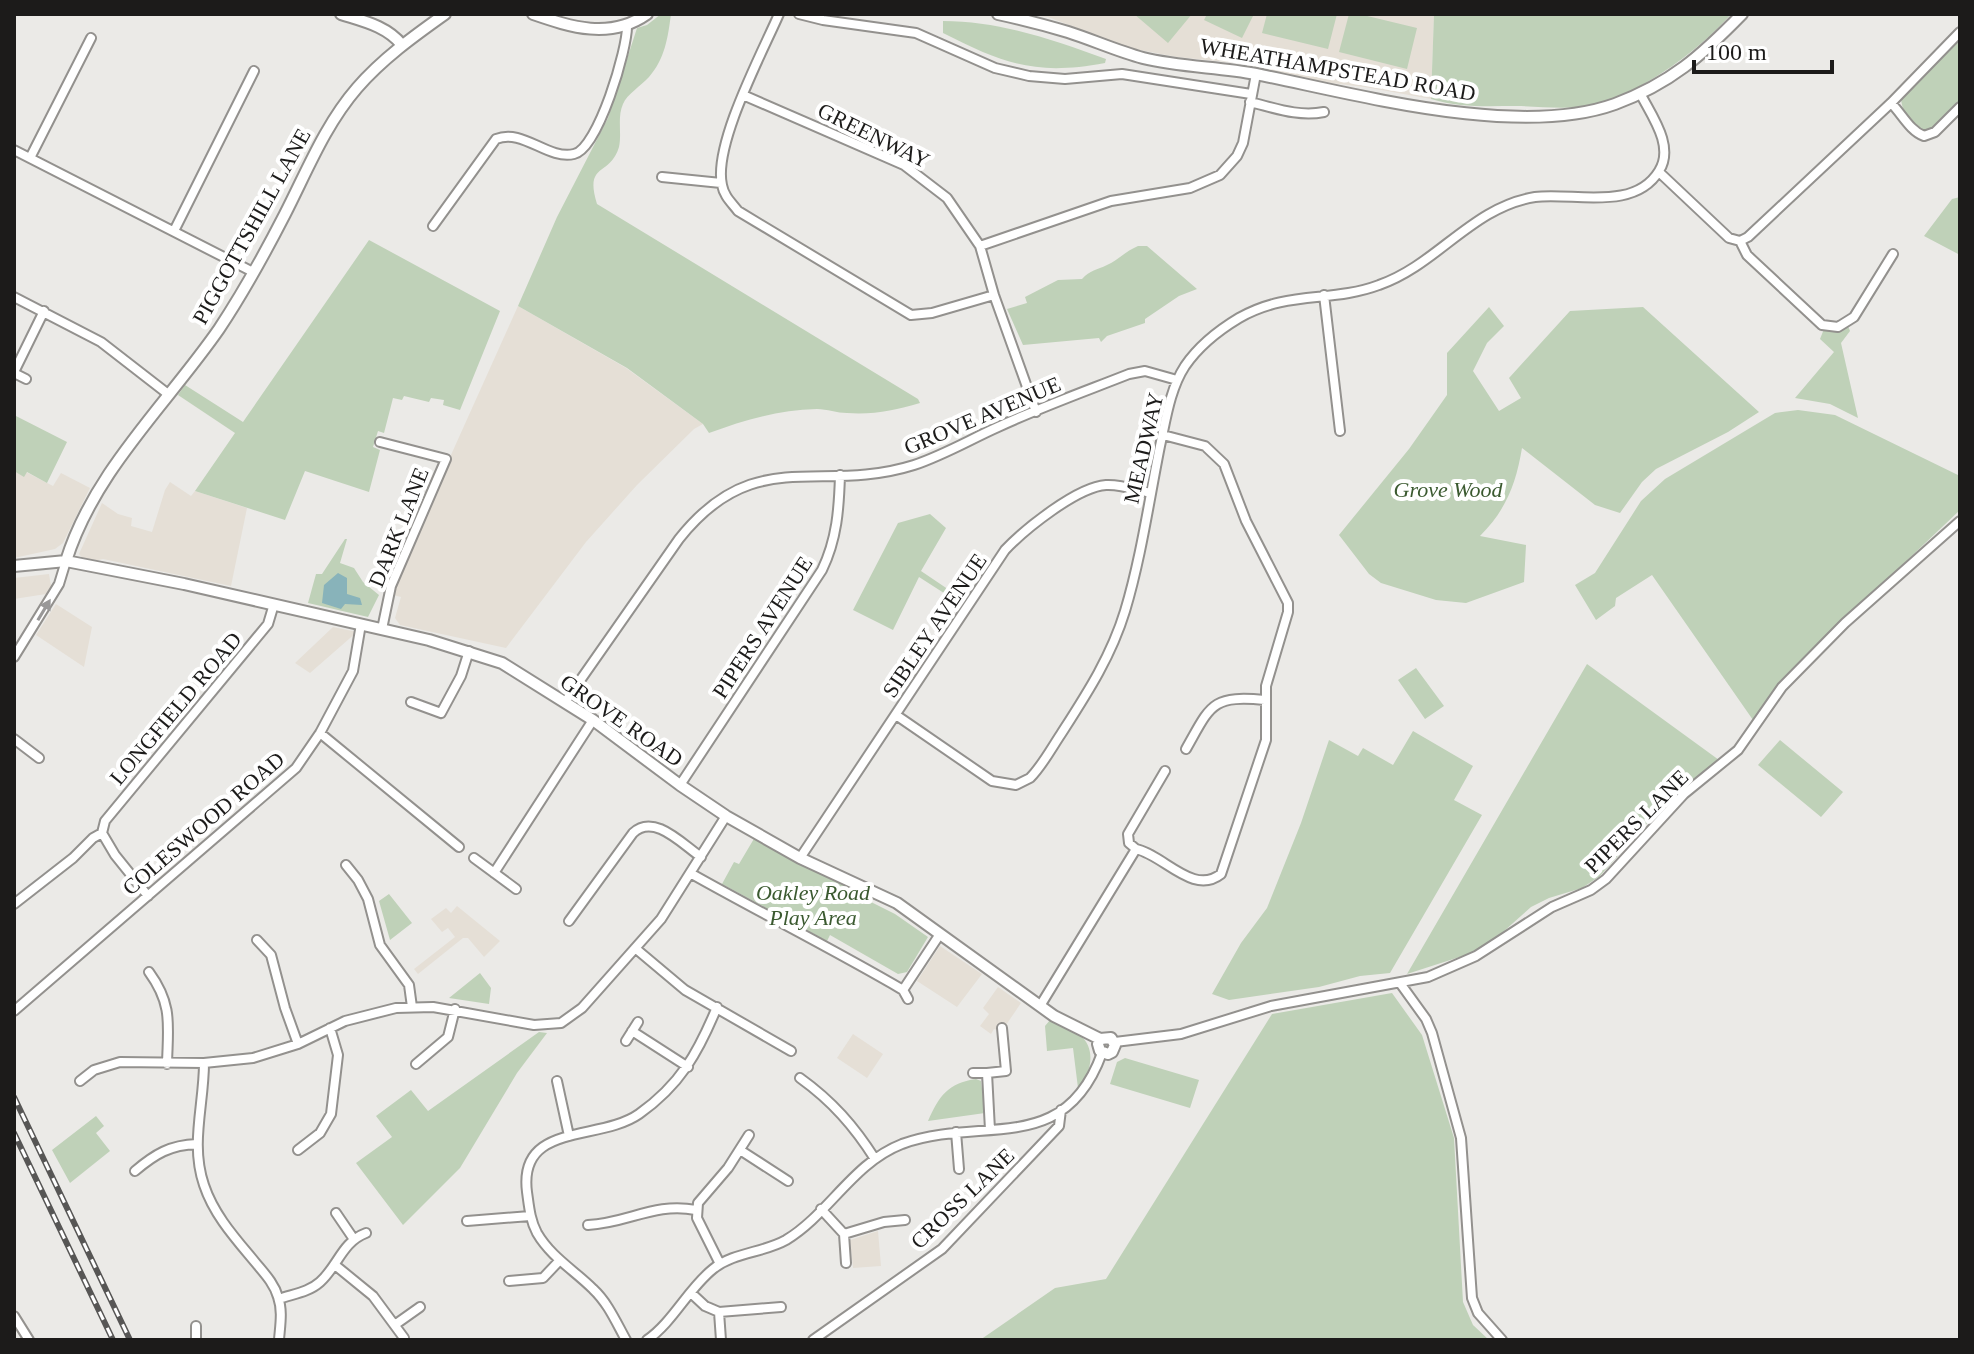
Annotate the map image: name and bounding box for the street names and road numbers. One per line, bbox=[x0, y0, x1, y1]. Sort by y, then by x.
street label: WHEATHAMPSTEAD ROAD bbox=[1198, 33, 1478, 106]
street label: GREENWAY bbox=[814, 98, 934, 173]
street label: PIGGOTTSHILL LANE bbox=[187, 124, 316, 328]
street label: GROVE AVENUE bbox=[900, 371, 1064, 460]
street label: MEADWAY bbox=[1119, 390, 1168, 506]
street label: DARK LANE bbox=[363, 464, 434, 591]
street label: SIBLEY AVENUE bbox=[877, 549, 992, 702]
street label: PIPERS AVENUE bbox=[707, 552, 818, 703]
street label: LONGFIELD ROAD bbox=[104, 627, 246, 790]
street label: GROVE ROAD bbox=[556, 669, 688, 772]
street label: COLESWOOD ROAD bbox=[117, 746, 289, 900]
street label: PIPERS LANE bbox=[1579, 764, 1693, 878]
street label: CROSS LANE bbox=[906, 1143, 1019, 1254]

